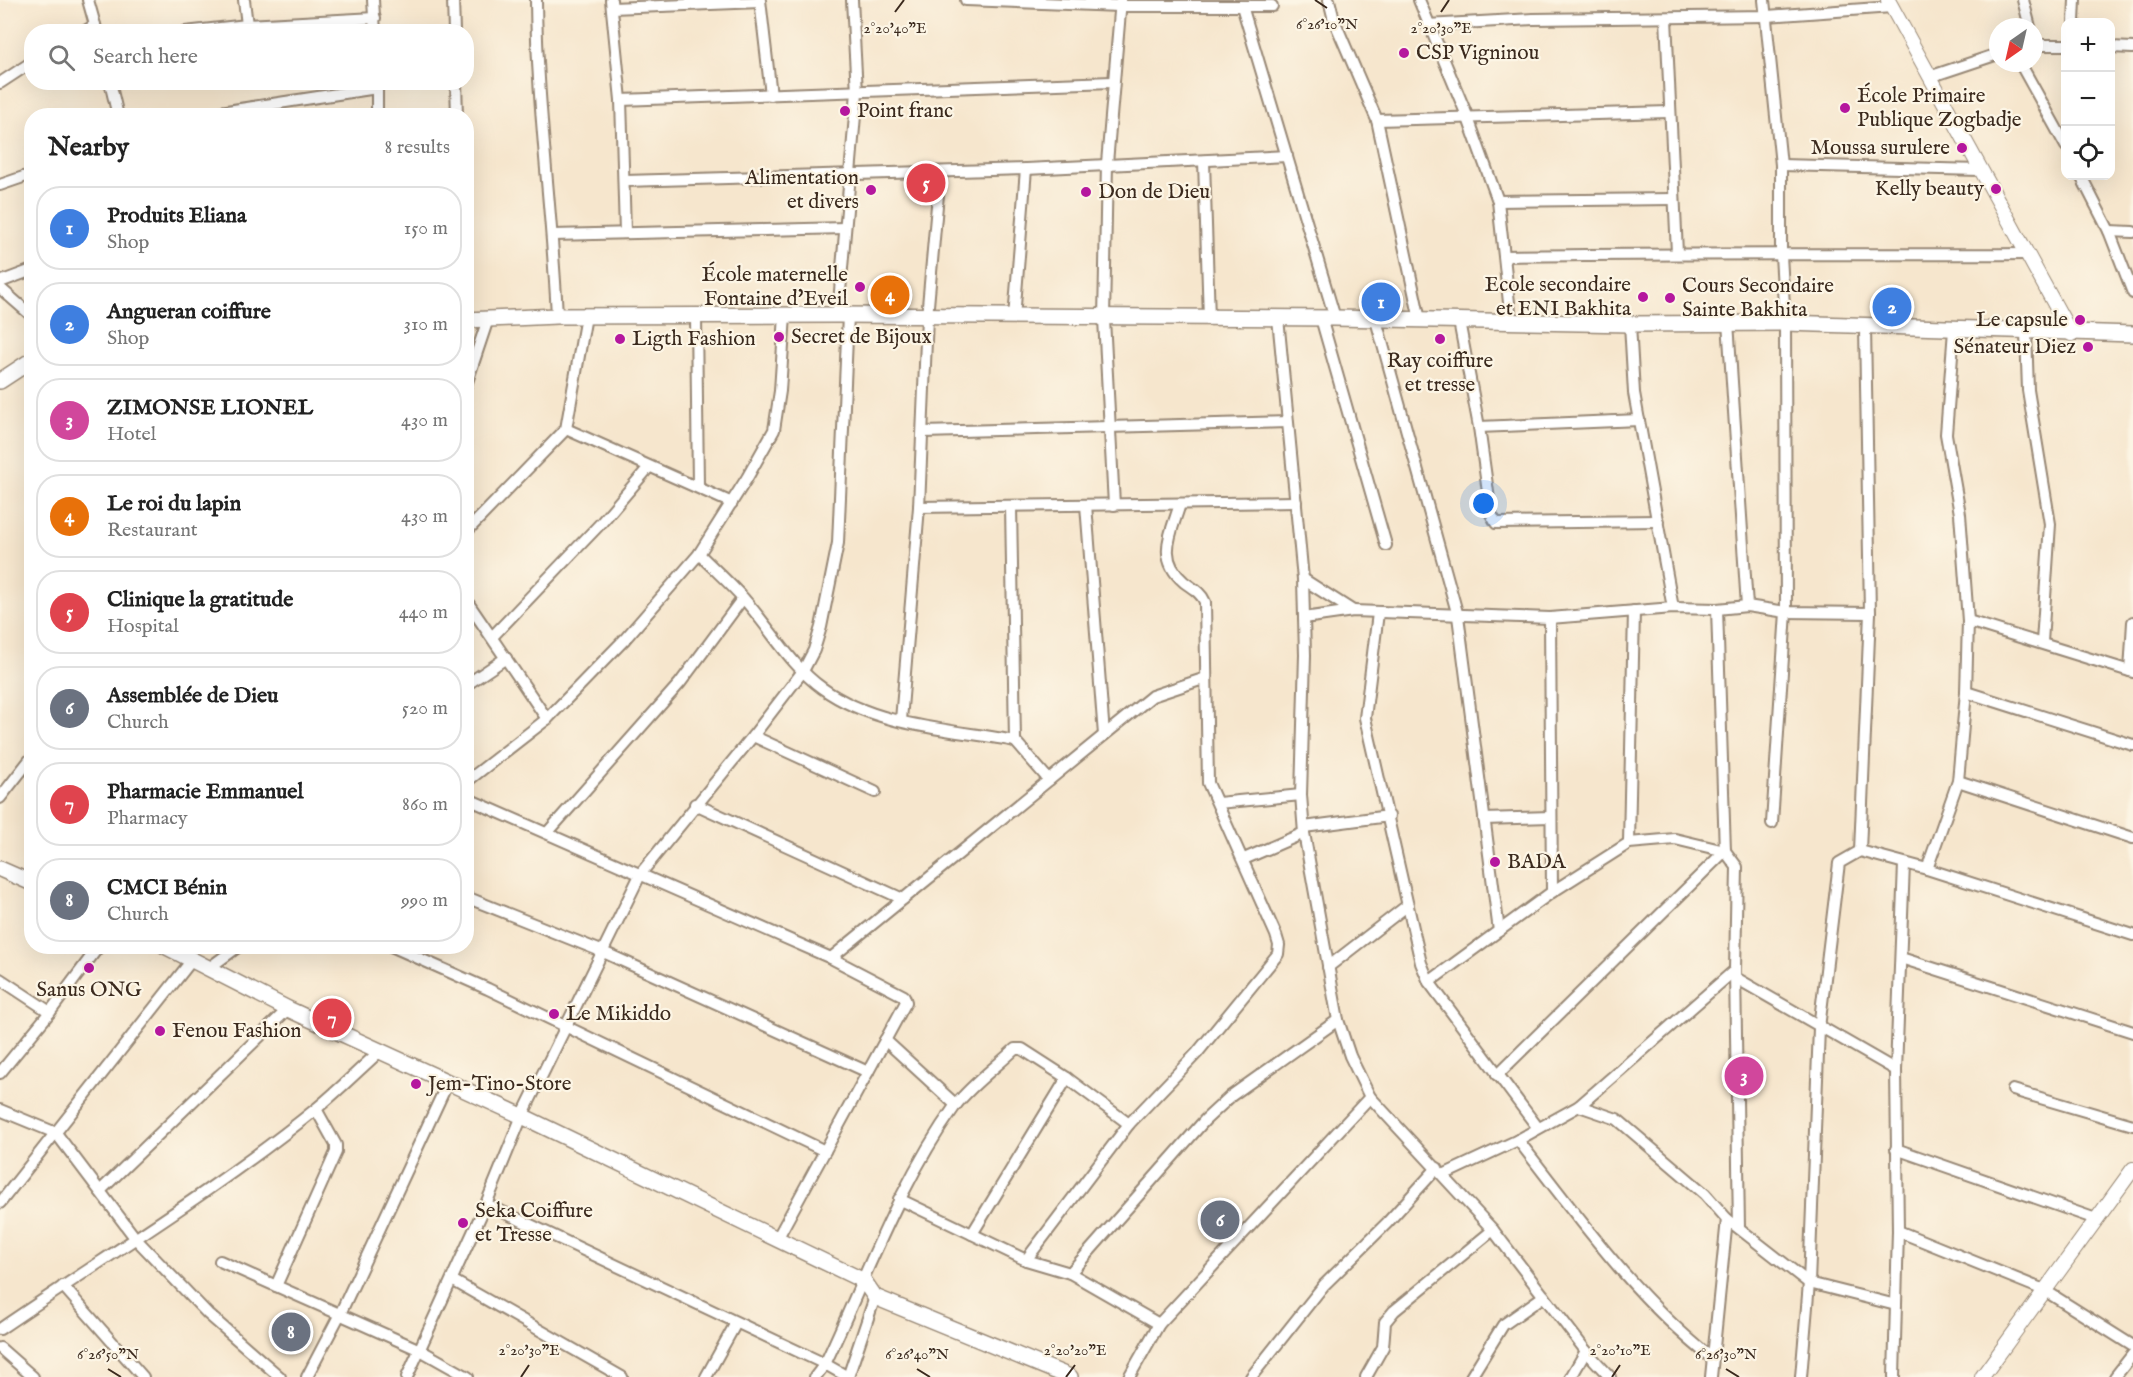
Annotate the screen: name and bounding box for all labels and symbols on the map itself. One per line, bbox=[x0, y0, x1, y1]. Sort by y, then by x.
text: 6°26'10"N bbox=[1296, 15, 1358, 34]
north arrow bbox=[1989, 18, 2043, 72]
text: 2°20'40"E bbox=[864, 19, 926, 38]
text: 2°20'30"E bbox=[1410, 19, 1472, 38]
place label: CSP Vigninou bbox=[1416, 40, 1539, 67]
marker: CSP Vigninou bbox=[1397, 46, 1411, 60]
place label: École Primaire Publique Zogbadje bbox=[1857, 82, 2022, 134]
place label: Point franc bbox=[857, 98, 953, 125]
marker: École Primaire Publique Zogbadje bbox=[1838, 101, 1852, 115]
marker: Point franc bbox=[838, 104, 852, 118]
place label: Moussa surulere bbox=[1810, 135, 1950, 162]
marker: Moussa surulere bbox=[1955, 141, 1969, 155]
pin: 5 bbox=[906, 160, 946, 206]
place label: Alimentation et divers bbox=[744, 165, 859, 216]
place label: Kelly beauty bbox=[1875, 176, 1985, 203]
place label: Don de Dieu bbox=[1098, 179, 1210, 206]
marker: Kelly beauty bbox=[1989, 182, 2003, 196]
marker: Alimentation et divers bbox=[864, 183, 878, 197]
marker: Don de Dieu bbox=[1079, 185, 1093, 199]
place label: École maternelle Fontaine d'Eveil bbox=[702, 261, 848, 313]
pin: 4 bbox=[870, 272, 910, 318]
place label: Ecole secondaire et ENI Bakhita bbox=[1485, 272, 1632, 323]
place label: Cours Secondaire Sainte Bakhita bbox=[1682, 273, 1834, 324]
marker: École maternelle Fontaine d'Eveil bbox=[853, 280, 867, 294]
pin: 1 bbox=[1362, 280, 1400, 324]
pin: 2 bbox=[1872, 284, 1912, 330]
marker: Ecole secondaire et ENI Bakhita bbox=[1636, 290, 1650, 304]
marker: Cours Secondaire Sainte Bakhita bbox=[1663, 291, 1677, 305]
place label: Le capsule bbox=[1976, 307, 2068, 334]
marker: Le capsule bbox=[2073, 313, 2087, 327]
place label: Secret de Bijoux bbox=[791, 324, 932, 351]
place label: Ligth Fashion bbox=[632, 326, 756, 353]
marker: Secret de Bijoux bbox=[772, 330, 786, 344]
marker: Ligth Fashion bbox=[613, 332, 627, 346]
marker: Ray coiffure et tresse bbox=[1433, 332, 1447, 346]
place label: Sénateur Diez bbox=[1954, 334, 2076, 361]
marker: Sénateur Diez bbox=[2081, 340, 2095, 354]
place label: Ray coiffure et tresse bbox=[1387, 348, 1493, 399]
your location bbox=[1469, 489, 1498, 518]
place label: BADA bbox=[1507, 849, 1567, 876]
marker: BADA bbox=[1488, 855, 1502, 869]
marker: Sanus ONG bbox=[82, 961, 96, 975]
place label: Sanus ONG bbox=[36, 977, 142, 1004]
pin: 7 bbox=[312, 996, 352, 1040]
place label: Le Mikiddo bbox=[566, 1001, 671, 1028]
marker: Le Mikiddo bbox=[547, 1007, 561, 1021]
place label: Fenou Fashion bbox=[172, 1018, 301, 1045]
marker: Fenou Fashion bbox=[153, 1024, 167, 1038]
pin: 3 bbox=[1724, 1054, 1764, 1098]
place label: Jem-Tino-Store bbox=[426, 1071, 572, 1098]
marker: Jem-Tino-Store bbox=[409, 1077, 423, 1091]
place label: Seka Coiffure et Tresse bbox=[475, 1198, 593, 1249]
pin: 6 bbox=[1200, 1198, 1240, 1242]
marker: Seka Coiffure et Tresse bbox=[456, 1216, 470, 1230]
pin: 8 bbox=[272, 1310, 310, 1354]
text: 2°20'30"E bbox=[498, 1341, 560, 1360]
text: 2°20'20"E bbox=[1044, 1341, 1106, 1360]
text: 2°20'10"E bbox=[1589, 1341, 1651, 1360]
text: 6°26'50"N bbox=[77, 1345, 139, 1364]
text: 6°26'40"N bbox=[885, 1345, 949, 1364]
text: 6°26'30"N bbox=[1695, 1345, 1757, 1364]

